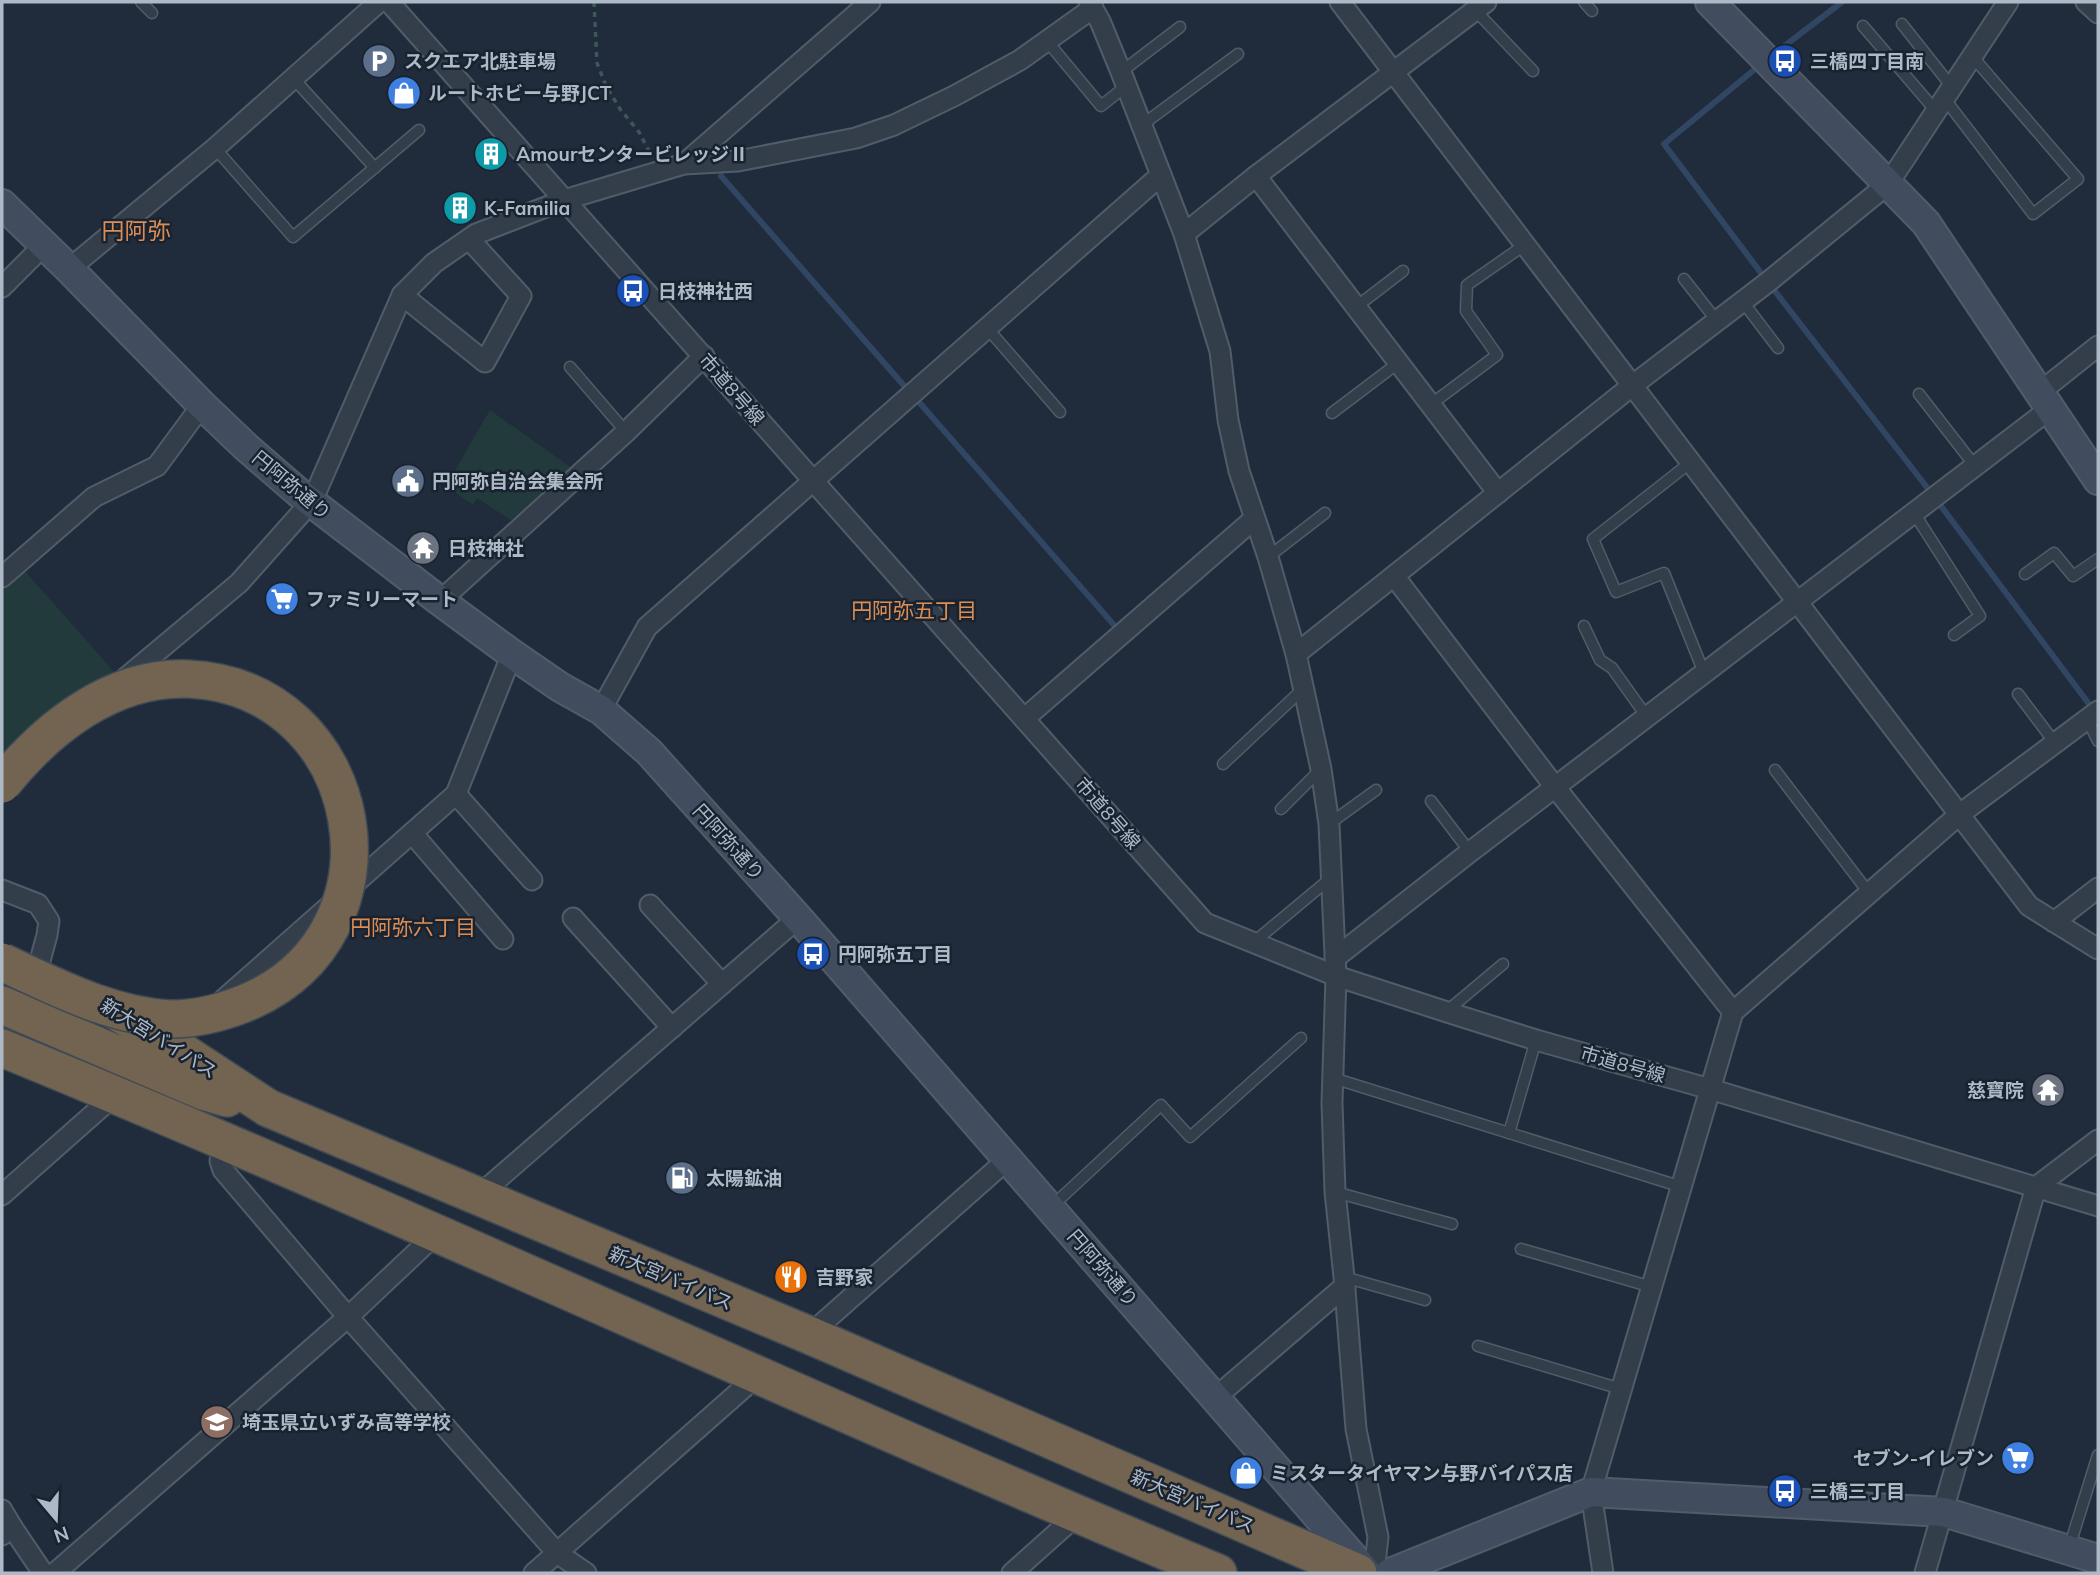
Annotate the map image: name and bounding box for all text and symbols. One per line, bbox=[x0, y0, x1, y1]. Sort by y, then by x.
parking icon: スクエア北駐車場 bbox=[360, 42, 398, 80]
bus stop icon: 三橋四丁目南 bbox=[1766, 42, 1804, 80]
place label: スクエア北駐車場 bbox=[404, 49, 556, 73]
place label: 三橋四丁目南 bbox=[1810, 49, 1924, 73]
shop icon: ルートホビー与野JCT bbox=[385, 74, 423, 112]
place label: ルートホビー与野JCT bbox=[428, 81, 612, 105]
building icon: AmourセンタービレッジⅡ bbox=[472, 135, 510, 173]
place label: AmourセンタービレッジⅡ bbox=[516, 142, 748, 166]
building icon: K-Familia bbox=[441, 189, 479, 227]
place label: K-Familia bbox=[484, 196, 570, 220]
district label: 円阿弥 bbox=[102, 216, 171, 245]
bus stop icon: 日枝神社西 bbox=[614, 272, 652, 310]
place label: 日枝神社西 bbox=[658, 279, 753, 303]
street label: 市道8号線 bbox=[694, 348, 770, 430]
street label: 円阿弥通り bbox=[248, 445, 336, 525]
public building icon: 円阿弥自治会集会所 bbox=[389, 462, 427, 500]
place label: 円阿弥自治会集会所 bbox=[432, 469, 603, 493]
temple icon: 日枝神社 bbox=[404, 529, 442, 567]
place label: 日枝神社 bbox=[448, 536, 524, 560]
supermarket icon: ファミリーマート bbox=[263, 580, 301, 618]
place label: ファミリーマート bbox=[306, 587, 458, 611]
district label: 円阿弥五丁目 bbox=[851, 597, 977, 623]
street label: 市道8号線 bbox=[1070, 772, 1146, 854]
street label: 円阿弥通り bbox=[688, 799, 770, 885]
district label: 円阿弥六丁目 bbox=[350, 914, 476, 940]
bus stop icon: 円阿弥五丁目 bbox=[794, 935, 832, 973]
place label: 円阿弥五丁目 bbox=[838, 942, 952, 966]
street label: 新大宮バイパス bbox=[96, 993, 222, 1083]
street label: 市道8号線 bbox=[1578, 1040, 1668, 1088]
temple icon: 慈寶院 bbox=[2029, 1071, 2067, 1109]
place label: 慈寶院 bbox=[1967, 1078, 2024, 1102]
fuel station icon: 太陽鉱油 bbox=[663, 1159, 701, 1197]
place label: 太陽鉱油 bbox=[706, 1166, 782, 1190]
street label: 円阿弥通り bbox=[1063, 1224, 1143, 1312]
street label: 新大宮バイパス bbox=[605, 1241, 737, 1315]
restaurant icon: 吉野家 bbox=[772, 1258, 810, 1296]
place label: 吉野家 bbox=[816, 1265, 873, 1289]
school or university icon: 埼玉県立いずみ高等学校 bbox=[198, 1403, 236, 1441]
place label: 埼玉県立いずみ高等学校 bbox=[242, 1410, 451, 1434]
supermarket icon: セブン-イレブン bbox=[1999, 1439, 2037, 1477]
place label: セブン-イレブン bbox=[1853, 1446, 1994, 1470]
shop icon: ミスタータイヤマン与野バイパス店 bbox=[1227, 1454, 1265, 1492]
place label: ミスタータイヤマン与野バイパス店 bbox=[1270, 1461, 1573, 1485]
street label: 新大宮バイパス bbox=[1127, 1464, 1259, 1538]
bus stop icon: 三橋三丁目 bbox=[1766, 1472, 1804, 1510]
place label: 三橋三丁目 bbox=[1810, 1479, 1905, 1503]
north arrow bbox=[21, 1484, 91, 1554]
text: N bbox=[51, 1521, 72, 1549]

